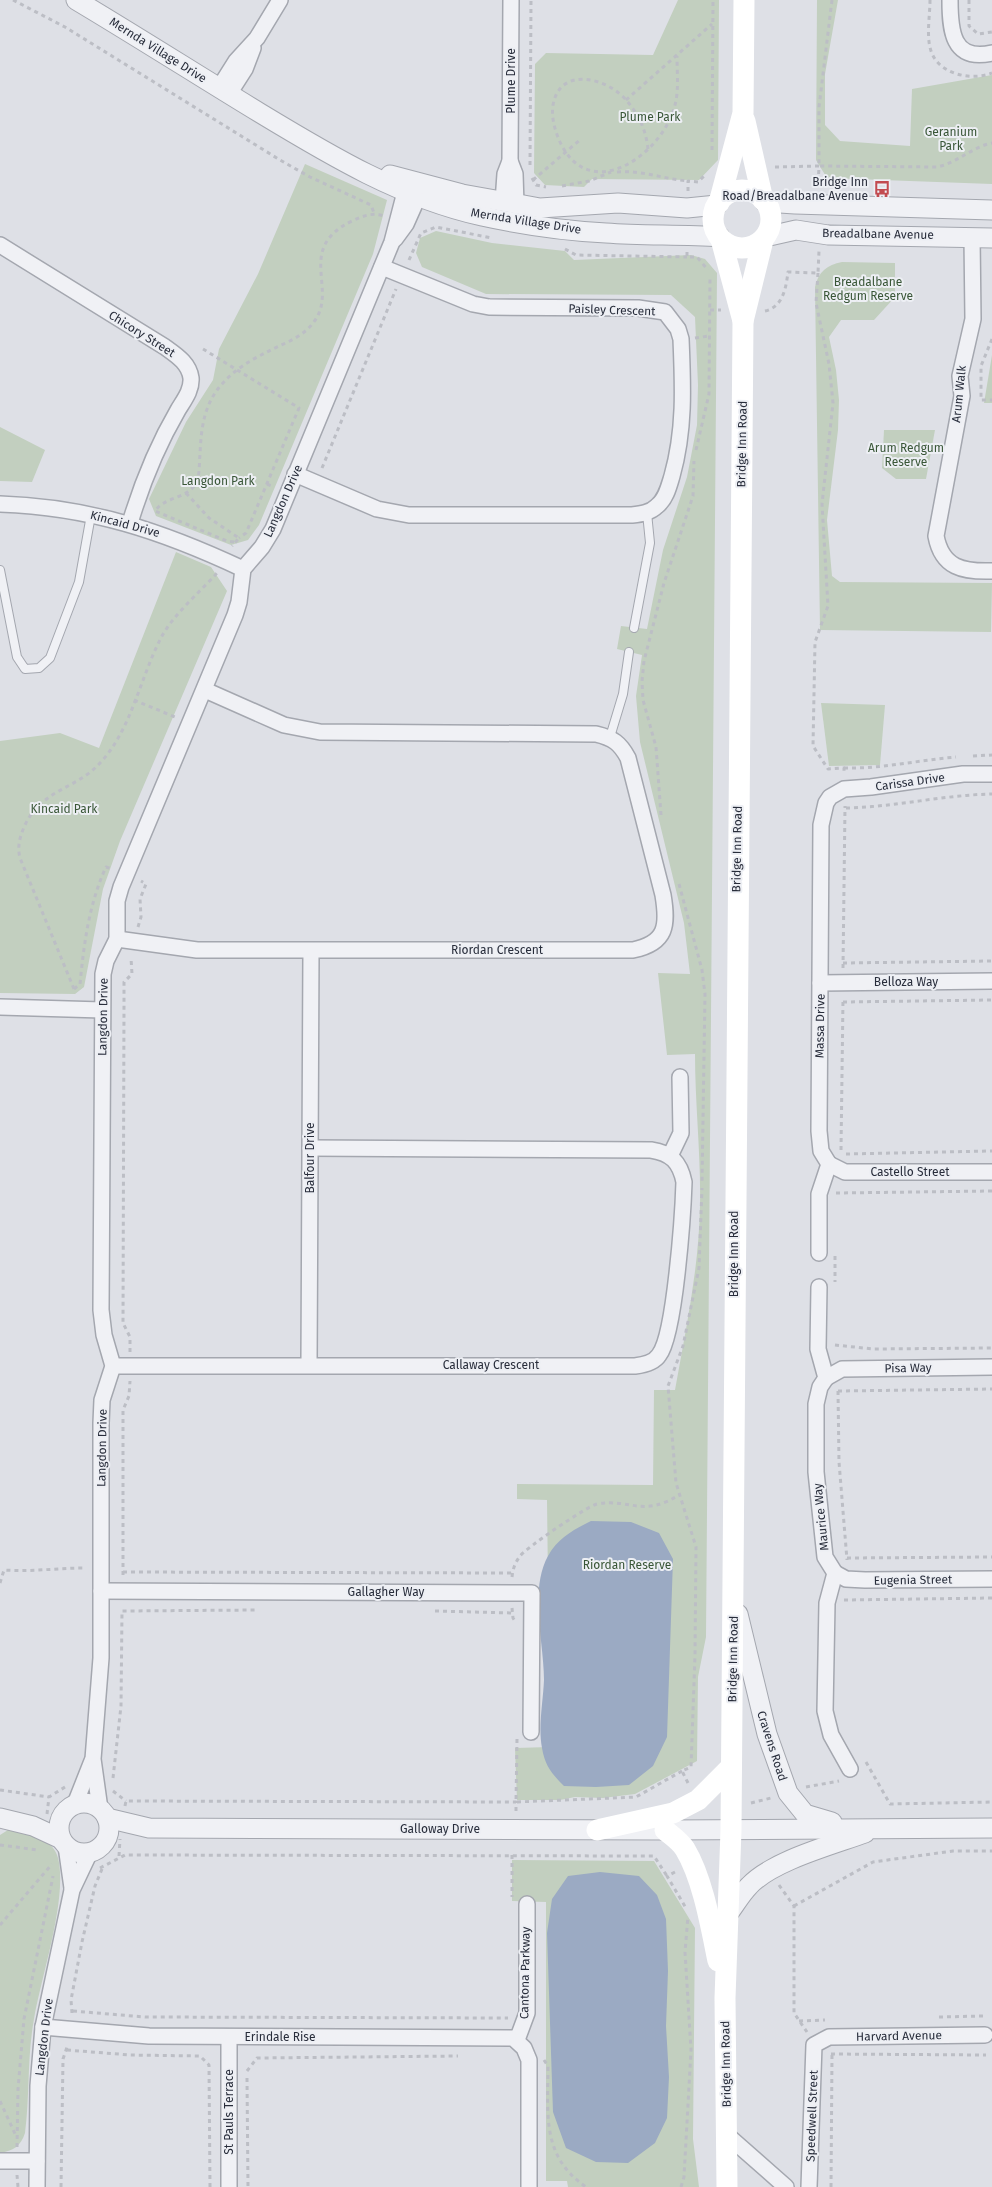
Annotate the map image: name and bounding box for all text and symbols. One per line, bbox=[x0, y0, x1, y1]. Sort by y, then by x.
street label: Mernda Village Drive bbox=[107, 14, 209, 86]
street label: Plume Drive bbox=[504, 48, 518, 114]
park label: Plume Park bbox=[620, 110, 681, 124]
park label: Geranium Park bbox=[925, 125, 977, 153]
place label: Bridge Inn Road/Breadalbane Avenue bbox=[722, 175, 868, 203]
bus stop icon: Bridge Inn Road/Breadalbane Avenue bbox=[872, 179, 892, 199]
street label: Mernda Village Drive bbox=[470, 205, 582, 237]
street label: Breadalbane Avenue bbox=[822, 226, 934, 242]
park label: Breadalbane Redgum Reserve bbox=[823, 275, 913, 303]
street label: Paisley Crescent bbox=[568, 301, 656, 319]
street label: Chicory Street bbox=[106, 308, 178, 360]
street label: Arum Walk bbox=[949, 364, 969, 423]
street label: Bridge Inn Road bbox=[734, 401, 750, 487]
park label: Arum Redgum Reserve bbox=[868, 441, 944, 469]
street label: Langdon Drive bbox=[261, 463, 305, 539]
park label: Langdon Park bbox=[181, 474, 256, 488]
street label: Kincaid Drive bbox=[89, 508, 161, 540]
street label: Carissa Drive bbox=[874, 770, 946, 794]
park label: Kincaid Park bbox=[31, 802, 98, 816]
street label: Bridge Inn Road bbox=[729, 806, 745, 892]
street label: Riordan Crescent bbox=[451, 943, 544, 957]
street label: Belloza Way bbox=[874, 975, 938, 989]
street label: Langdon Drive bbox=[95, 978, 111, 1056]
street label: Massa Drive bbox=[812, 994, 828, 1058]
street label: Balfour Drive bbox=[303, 1122, 317, 1194]
street label: Castello Street bbox=[870, 1165, 950, 1179]
street label: Bridge Inn Road bbox=[727, 1211, 741, 1297]
street label: Callaway Crescent bbox=[443, 1358, 540, 1372]
street label: Pisa Way bbox=[884, 1361, 932, 1375]
street label: Langdon Drive bbox=[94, 1409, 110, 1487]
street label: Maurice Way bbox=[810, 1482, 832, 1551]
park label: Riordan Reserve bbox=[583, 1558, 671, 1572]
street label: Eugenia Street bbox=[874, 1572, 953, 1588]
street label: Gallagher Way bbox=[348, 1585, 424, 1599]
street label: Bridge Inn Road bbox=[725, 1616, 741, 1702]
street label: Cravens Road bbox=[754, 1709, 790, 1783]
street label: Galloway Drive bbox=[400, 1822, 480, 1836]
street label: Cantona Parkway bbox=[517, 1927, 533, 2019]
street label: Langdon Drive bbox=[32, 1997, 56, 2077]
street label: Bridge Inn Road bbox=[718, 2021, 734, 2107]
street label: Harvard Avenue bbox=[856, 2028, 942, 2044]
street label: Erindale Rise bbox=[245, 2030, 315, 2044]
street label: St Pauls Terrace bbox=[222, 2069, 236, 2155]
street label: Speedwell Street bbox=[803, 2069, 821, 2162]

